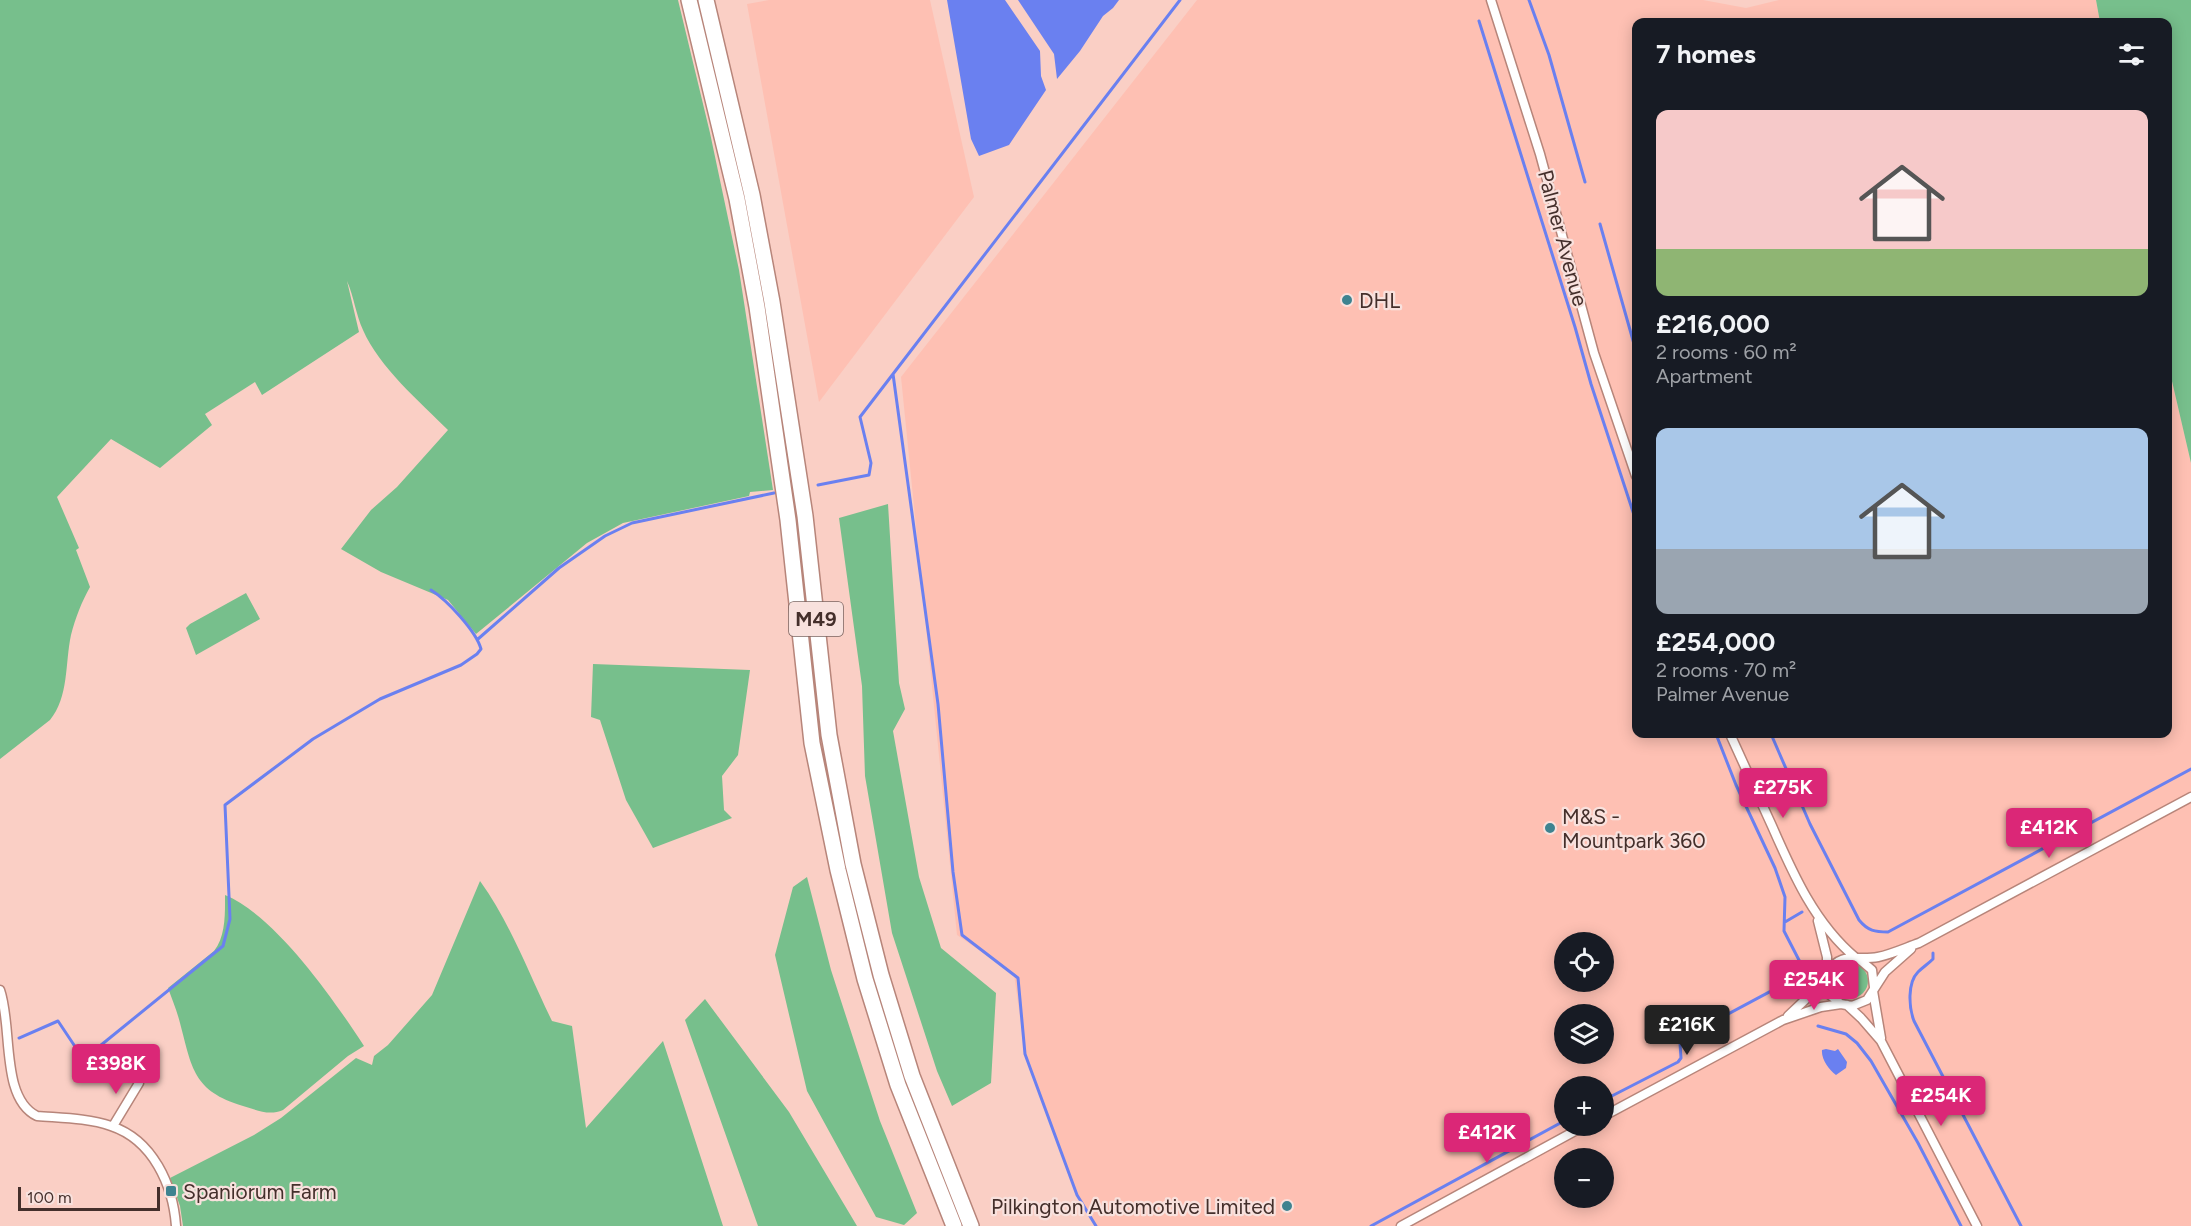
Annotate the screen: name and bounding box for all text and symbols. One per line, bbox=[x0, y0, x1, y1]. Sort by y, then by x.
text: 7 homes bbox=[1656, 38, 1756, 70]
icon: filters bbox=[2115, 38, 2148, 71]
icon: home bbox=[1848, 149, 1956, 257]
street label: Palmer Avenue bbox=[1533, 167, 1593, 309]
place label: DHL bbox=[1359, 288, 1400, 313]
marker: DHL bbox=[1340, 293, 1354, 307]
text: £216,000 bbox=[1656, 308, 1770, 340]
text: 2 rooms · 60 m² bbox=[1656, 340, 1797, 364]
text: Apartment bbox=[1656, 364, 1753, 388]
icon: home bbox=[1848, 467, 1956, 575]
road number: M49 bbox=[789, 602, 843, 636]
text: £254,000 bbox=[1656, 626, 1775, 658]
text: 2 rooms · 70 m² bbox=[1656, 658, 1796, 682]
text: Palmer Avenue bbox=[1656, 682, 1789, 706]
pin: £275K bbox=[1741, 768, 1825, 819]
text: £275K bbox=[1753, 775, 1813, 799]
place label: M&S - Mountpark 360 bbox=[1562, 804, 1706, 853]
pin: £412K bbox=[2007, 808, 2091, 859]
text: £412K bbox=[2020, 815, 2078, 839]
marker: M&S - Mountpark 360 bbox=[1543, 821, 1557, 835]
map controls bbox=[1554, 932, 1614, 1208]
button: locate bbox=[1554, 932, 1614, 992]
pin: £254K bbox=[1772, 960, 1856, 1011]
text: £254K bbox=[1783, 967, 1845, 991]
button: layers bbox=[1554, 1004, 1614, 1064]
pin: £216K bbox=[1645, 1005, 1729, 1056]
text: £216K bbox=[1659, 1012, 1715, 1036]
pin: £398K bbox=[74, 1044, 158, 1095]
text: £398K bbox=[86, 1051, 146, 1075]
button: + bbox=[1554, 1076, 1614, 1136]
pin: £254K bbox=[1899, 1076, 1983, 1127]
text: £254K bbox=[1910, 1083, 1972, 1107]
pin: £412K bbox=[1445, 1113, 1529, 1164]
text: £412K bbox=[1458, 1120, 1516, 1144]
button: − bbox=[1554, 1148, 1614, 1208]
place label: Spaniorum Farm bbox=[183, 1179, 337, 1204]
scale bar bbox=[18, 1184, 160, 1212]
marker: Spaniorum Farm bbox=[164, 1184, 178, 1198]
text: 100 m bbox=[27, 1188, 72, 1207]
place label: Pilkington Automotive Limited bbox=[991, 1194, 1275, 1219]
marker: Pilkington Automotive Limited bbox=[1280, 1199, 1294, 1213]

